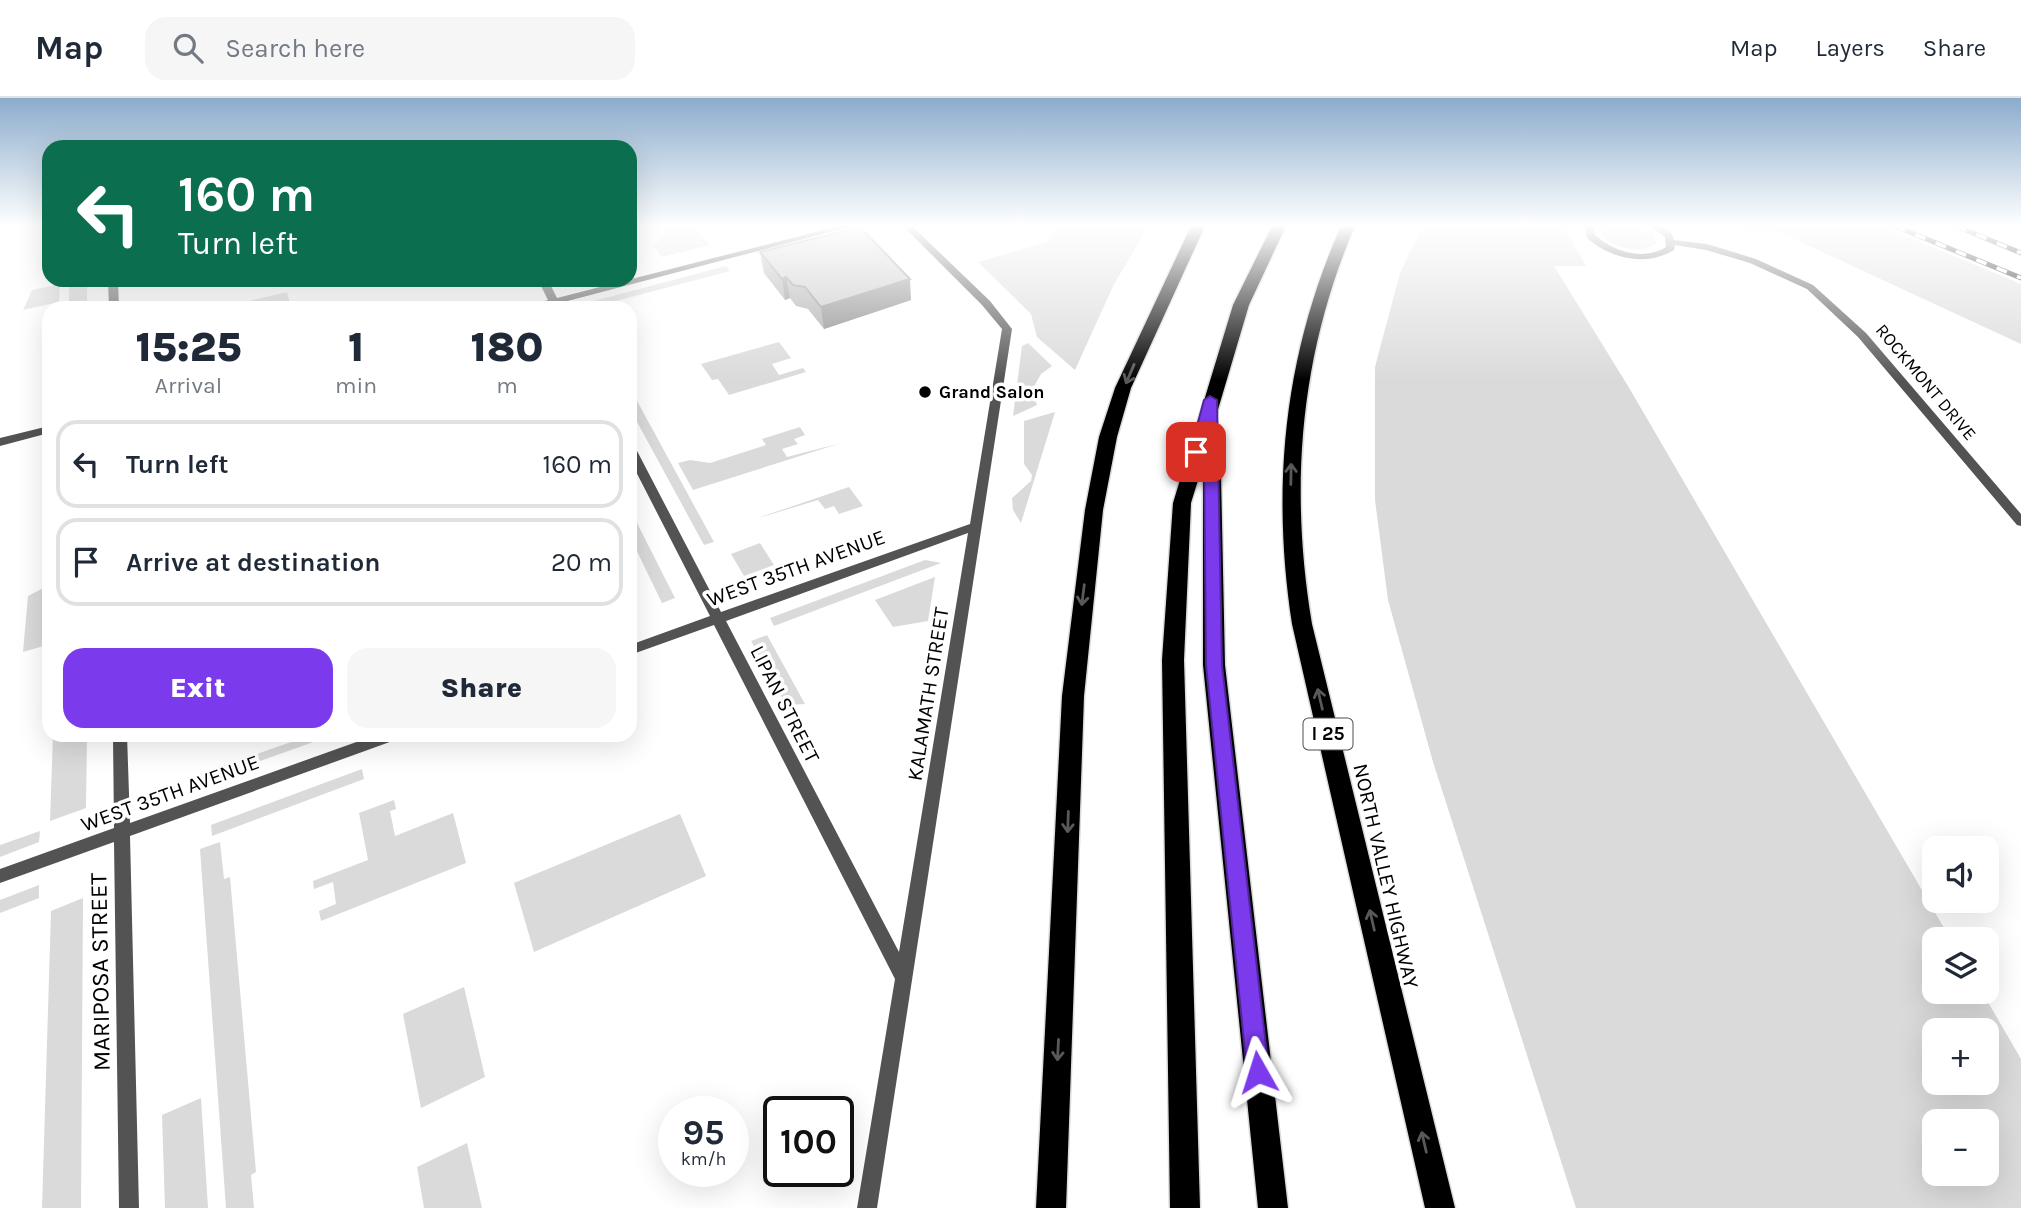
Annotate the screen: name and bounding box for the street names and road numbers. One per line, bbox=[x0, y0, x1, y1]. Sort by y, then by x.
street label: ROCKMONT DRIVE bbox=[1871, 319, 1981, 445]
street label: WEST 35TH AVENUE bbox=[704, 525, 888, 611]
street label: KALAMATH STREET bbox=[902, 605, 954, 783]
street label: LIPAN STREET bbox=[745, 641, 825, 767]
road number: I 25 bbox=[1304, 719, 1352, 750]
street label: WEST 35TH AVENUE bbox=[78, 750, 262, 836]
street label: NORTH VALLEY HIGHWAY bbox=[1348, 761, 1424, 991]
street label: MARIPOSA STREET bbox=[84, 873, 116, 1071]

